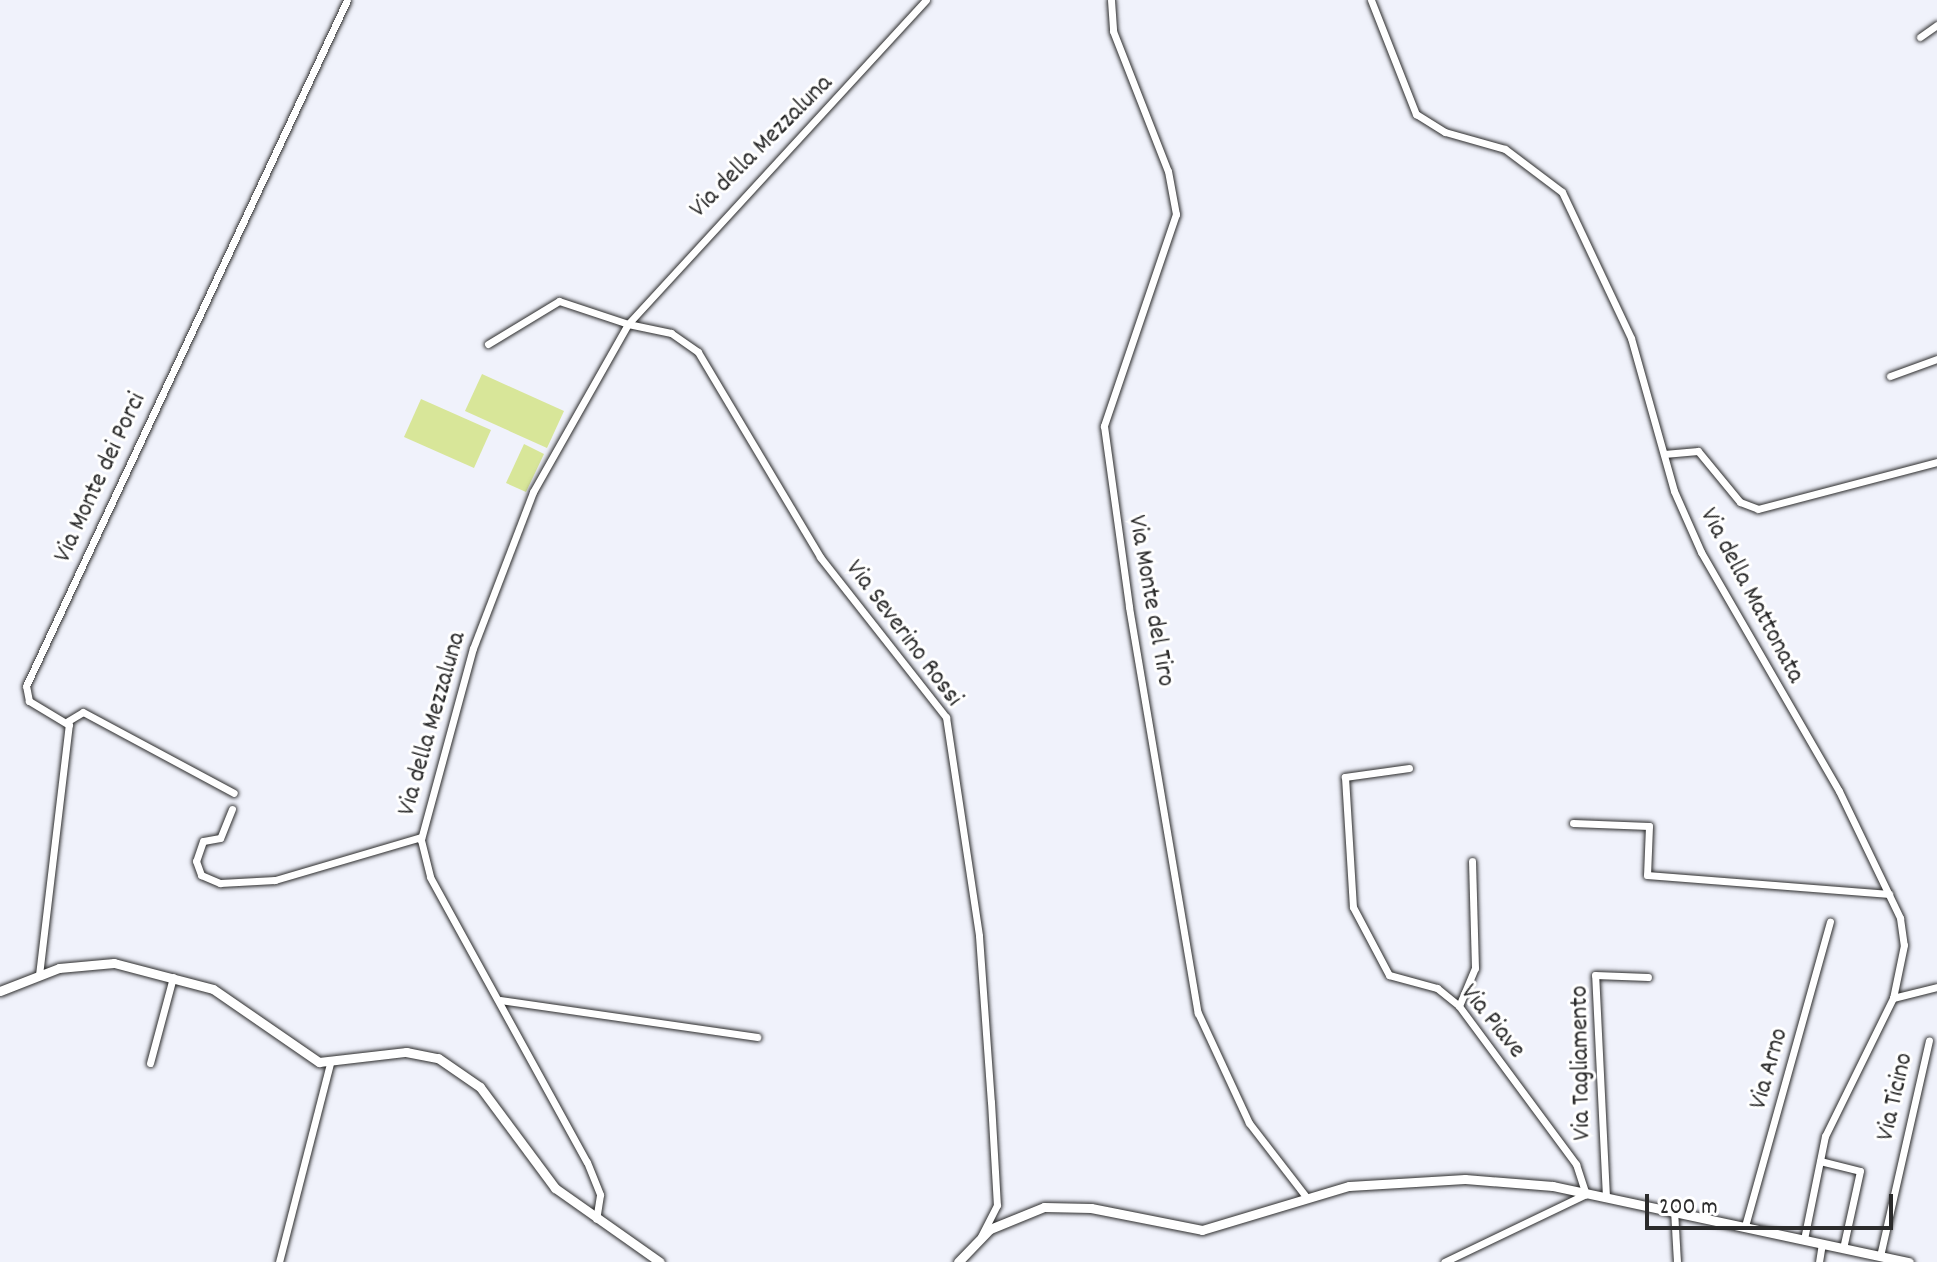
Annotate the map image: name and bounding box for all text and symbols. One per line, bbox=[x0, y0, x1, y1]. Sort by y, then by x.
street label: Via della Mezzaluna bbox=[684, 69, 840, 225]
street label: Via Monte dei Porci bbox=[48, 388, 154, 568]
street label: Via della Mattonata bbox=[1692, 503, 1810, 689]
street label: Via Monte del Tiro bbox=[1120, 513, 1180, 689]
street label: Via Severino Rossi bbox=[838, 555, 968, 713]
street label: Via della Mezzaluna bbox=[392, 628, 474, 820]
street label: Via Piave bbox=[1453, 979, 1531, 1065]
street label: Via Tagliamento bbox=[1565, 985, 1599, 1141]
street label: Via Arno bbox=[1744, 1025, 1796, 1113]
street label: Via Ticino bbox=[1871, 1050, 1921, 1144]
scale bar bbox=[1649, 1178, 1897, 1228]
text: 200 m bbox=[1659, 1191, 1718, 1225]

